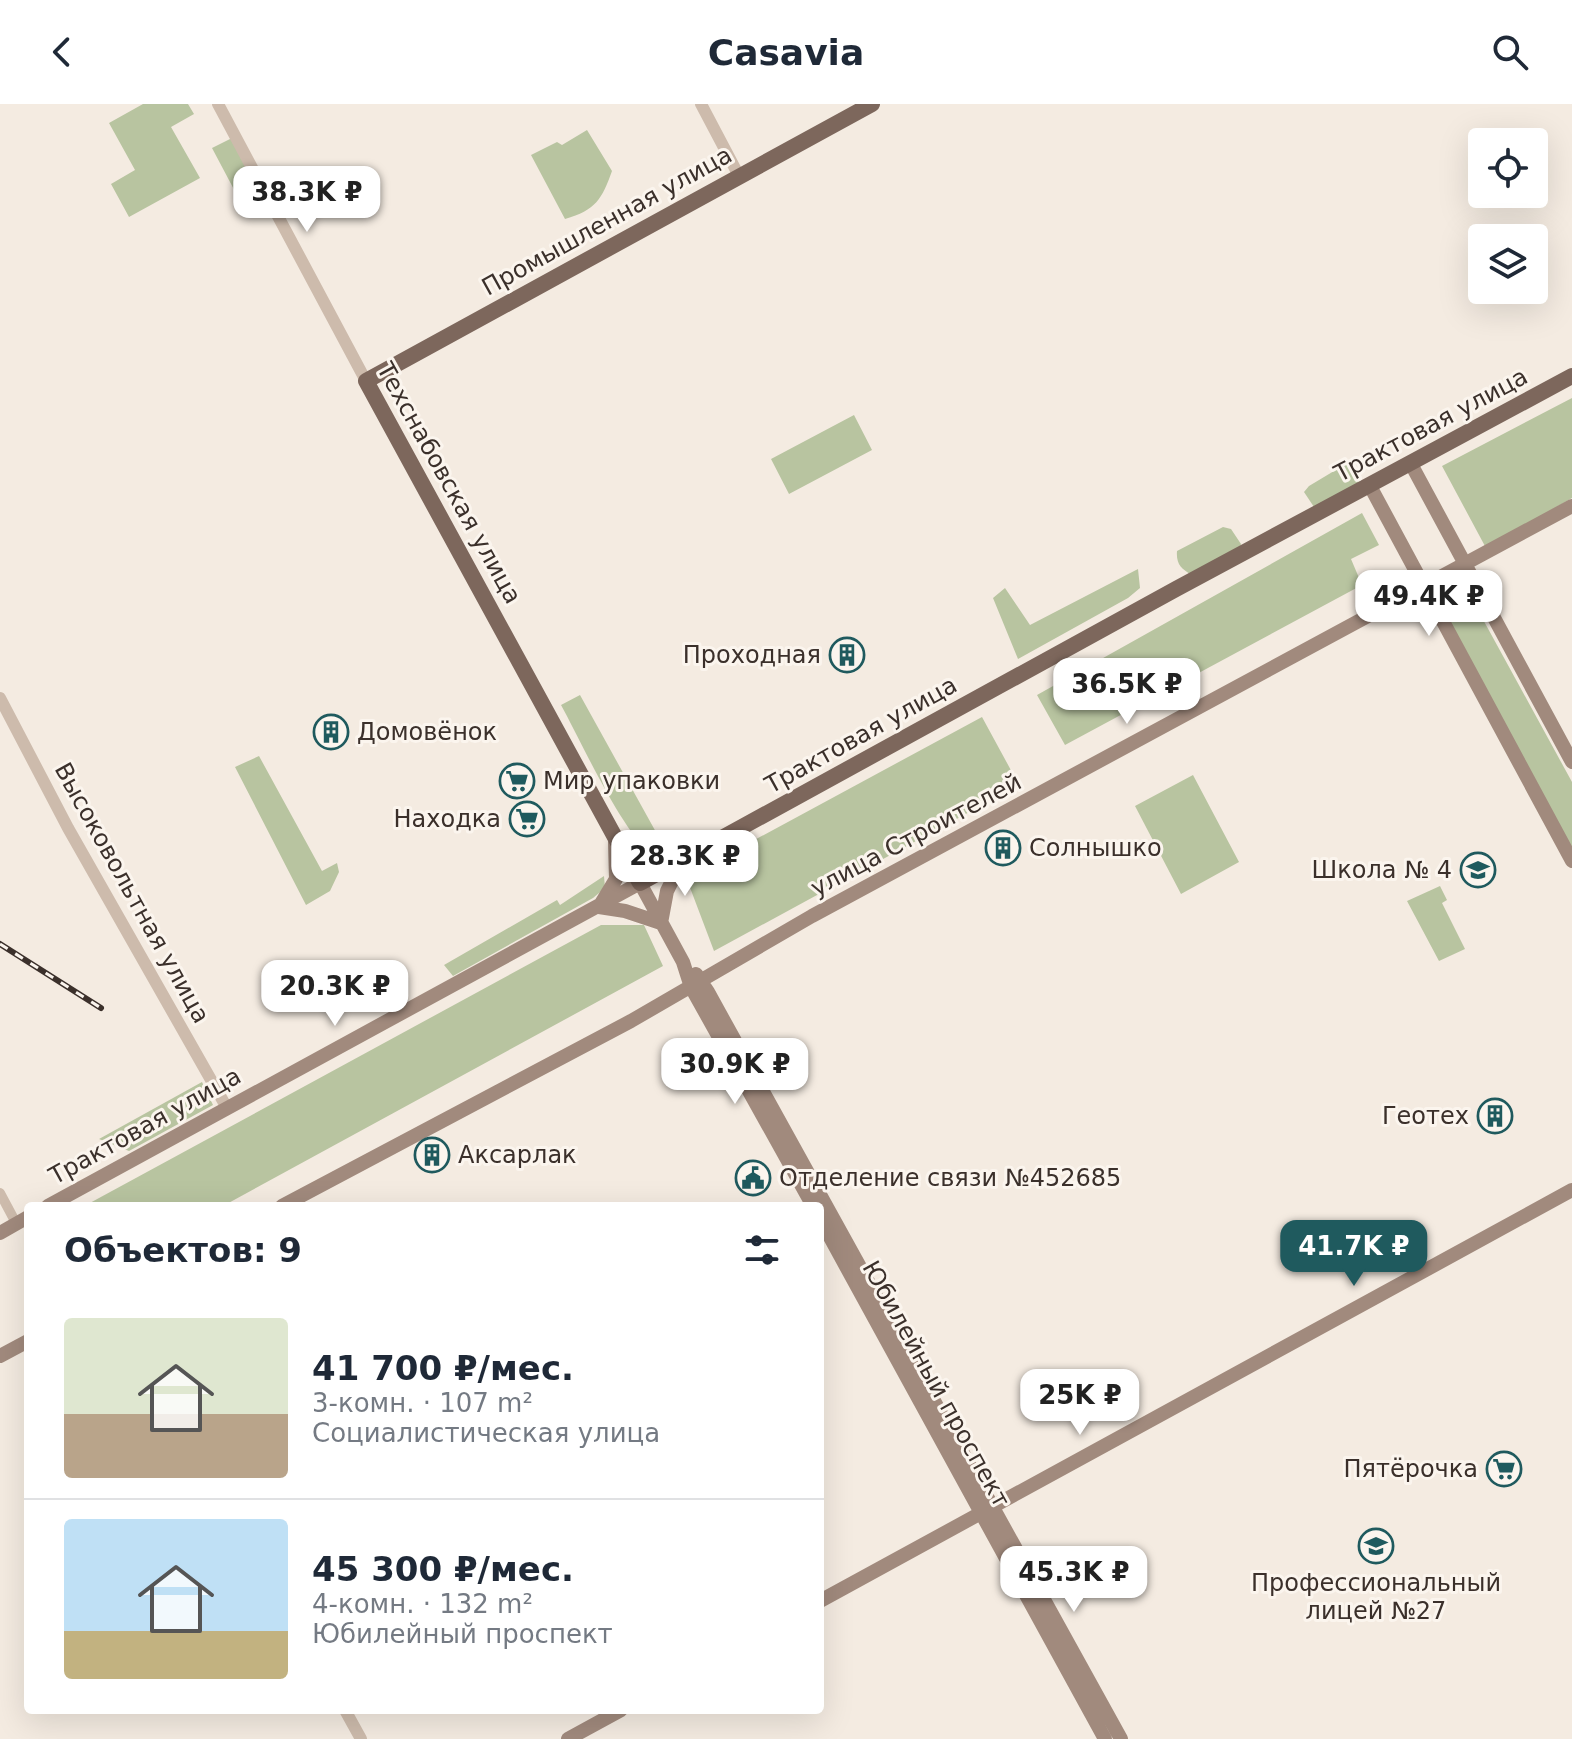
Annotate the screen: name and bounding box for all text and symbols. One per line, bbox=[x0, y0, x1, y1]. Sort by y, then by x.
icon: back bbox=[40, 30, 84, 74]
icon: search bbox=[1488, 30, 1532, 74]
text: Casavia bbox=[708, 32, 864, 73]
map controls bbox=[1468, 128, 1548, 304]
button: locate bbox=[1468, 128, 1548, 208]
street label: Промышленная улица bbox=[477, 141, 737, 301]
pin: 38.3K ₽ bbox=[233, 166, 381, 234]
text: 38.3K ₽ bbox=[251, 177, 363, 207]
button: layers bbox=[1468, 224, 1548, 304]
street label: Техснабовская улица bbox=[370, 357, 527, 609]
street label: Трактовая улица bbox=[1329, 362, 1532, 488]
pin: 49.4K ₽ bbox=[1355, 570, 1503, 638]
text: 49.4K ₽ bbox=[1373, 581, 1485, 611]
building icon: Проходная bbox=[828, 636, 866, 674]
place label: Проходная bbox=[683, 641, 821, 669]
pin: 36.5K ₽ bbox=[1053, 658, 1201, 726]
text: 36.5K ₽ bbox=[1071, 669, 1183, 699]
street label: Трактовая улица bbox=[759, 671, 962, 800]
building icon: Домовёнок bbox=[312, 713, 350, 751]
place label: Домовёнок bbox=[357, 718, 497, 746]
street label: Высоковольтная улица bbox=[49, 758, 215, 1028]
supermarket icon: Мир упаковки bbox=[498, 762, 536, 800]
place label: Мир упаковки bbox=[543, 767, 720, 795]
street label: улица Строителей bbox=[806, 768, 1026, 902]
supermarket icon: Находка bbox=[508, 800, 546, 838]
place label: Находка bbox=[394, 805, 501, 833]
building icon: Солнышко bbox=[984, 829, 1022, 867]
pin: 28.3K ₽ bbox=[611, 830, 759, 898]
place label: Солнышко bbox=[1029, 834, 1162, 862]
text: 28.3K ₽ bbox=[629, 841, 741, 871]
school or university icon: Школа № 4 bbox=[1459, 851, 1497, 889]
place label: Школа № 4 bbox=[1312, 856, 1452, 884]
pin: 20.3K ₽ bbox=[261, 960, 409, 1028]
text: 20.3K ₽ bbox=[279, 971, 391, 1001]
pin: 30.9K ₽ bbox=[661, 1038, 809, 1106]
text: 30.9K ₽ bbox=[679, 1049, 791, 1079]
street label: Трактовая улица bbox=[43, 1062, 246, 1191]
building icon: Геотех bbox=[1476, 1097, 1514, 1135]
place label: Геотех bbox=[1382, 1102, 1469, 1130]
building icon: Аксарлак bbox=[413, 1136, 451, 1174]
place label: Аксарлак bbox=[458, 1141, 577, 1169]
public building icon: Отделение связи №452685 bbox=[734, 1159, 772, 1197]
place label: Отделение связи №452685 bbox=[779, 1164, 1121, 1192]
pin: 41.7K ₽ bbox=[1280, 1220, 1428, 1288]
icon: filters bbox=[740, 1228, 784, 1272]
text: Объектов: 9 bbox=[64, 1230, 302, 1270]
text: 41.7K ₽ bbox=[1298, 1231, 1410, 1261]
street label: Юбилейный проспект bbox=[856, 1256, 1016, 1512]
text: 41 700 ₽/мес. bbox=[312, 1348, 574, 1388]
icon: home bbox=[128, 1350, 224, 1446]
pin: 25K ₽ bbox=[1024, 1369, 1136, 1437]
text: 25K ₽ bbox=[1038, 1380, 1122, 1410]
text: 3-комн. · 107 m² bbox=[312, 1388, 533, 1418]
text: Социалистическая улица bbox=[312, 1418, 660, 1448]
supermarket icon: Пятёрочка bbox=[1485, 1450, 1523, 1488]
place label: Пятёрочка bbox=[1343, 1455, 1478, 1483]
school or university icon: Профессиональный лицей №27 bbox=[1357, 1527, 1395, 1565]
pin: 45.3K ₽ bbox=[1000, 1546, 1148, 1614]
text: 45 300 ₽/мес. bbox=[312, 1549, 574, 1589]
icon: home bbox=[128, 1551, 224, 1647]
text: 45.3K ₽ bbox=[1018, 1557, 1130, 1587]
place label: Профессиональный лицей №27 bbox=[1251, 1569, 1501, 1625]
text: 4-комн. · 132 m² bbox=[312, 1589, 533, 1619]
text: Юбилейный проспект bbox=[312, 1619, 613, 1649]

